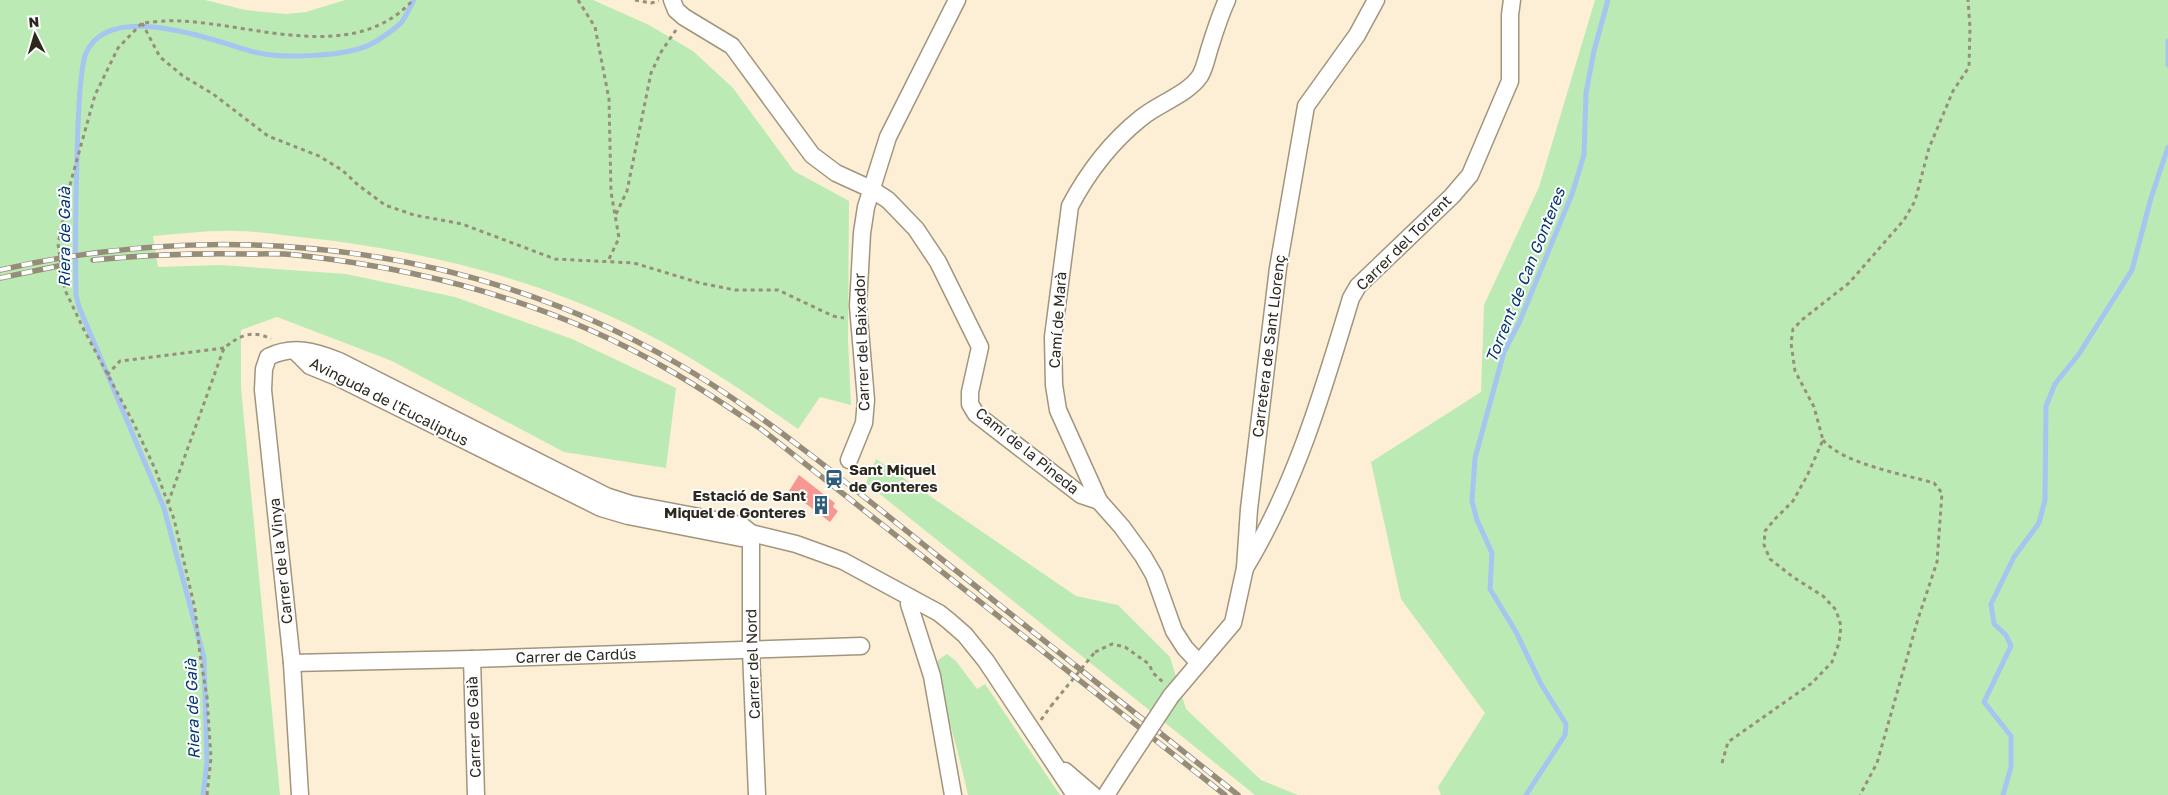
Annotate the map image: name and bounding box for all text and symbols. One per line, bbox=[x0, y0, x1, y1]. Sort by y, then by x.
north arrow bbox=[10, 10, 60, 60]
text: N bbox=[28, 13, 40, 30]
water label: Torrent de Can Gonteres bbox=[1481, 183, 1570, 365]
water label: Riera de Gaià bbox=[54, 186, 74, 287]
street label: Carrer del Torrent bbox=[1352, 191, 1455, 294]
street label: Carretera de Sant Llorenç bbox=[1248, 253, 1288, 438]
street label: Camí de Marà bbox=[1045, 271, 1069, 369]
street label: Carrer del Baixador bbox=[850, 273, 872, 411]
street label: Avinguda de l'Eucaliptus bbox=[307, 353, 472, 449]
street label: Camí de la Pineda bbox=[972, 403, 1083, 497]
place label: Sant Miquel de Gonteres bbox=[849, 460, 938, 495]
station icon: Sant Miquel de Gonteres bbox=[823, 468, 845, 490]
place label: Estació de Sant Miquel de Gonteres bbox=[664, 486, 806, 521]
building icon: Estació de Sant Miquel de Gonteres bbox=[810, 494, 832, 516]
street label: Carrer de la Vinya bbox=[264, 497, 296, 625]
street label: Carrer del Nord bbox=[741, 609, 763, 719]
street label: Carrer de Cardús bbox=[515, 644, 637, 666]
water label: Riera de Gaià bbox=[180, 658, 204, 759]
street label: Carrer de Gaià bbox=[462, 676, 484, 778]

